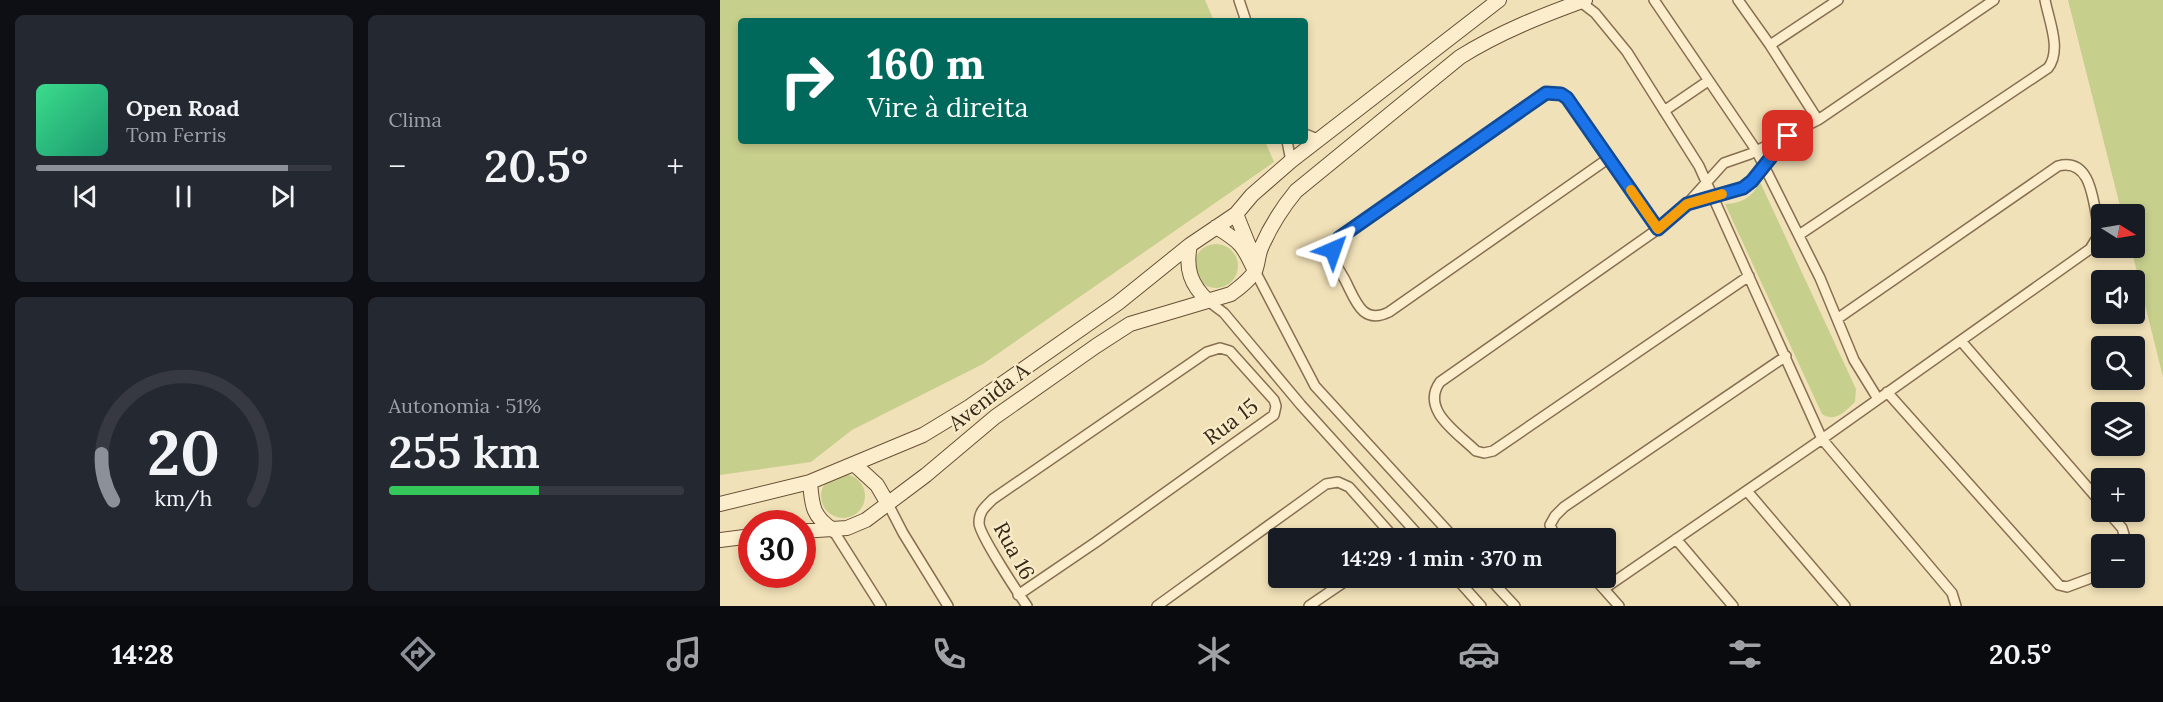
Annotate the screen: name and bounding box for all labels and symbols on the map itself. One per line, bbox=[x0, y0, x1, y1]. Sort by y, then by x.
pin bbox=[1762, 110, 1813, 161]
north arrow bbox=[2091, 204, 2145, 258]
position arrow bbox=[1301, 218, 1365, 282]
street label: Avenida A bbox=[942, 356, 1035, 437]
street label: Rua 15 bbox=[1198, 392, 1263, 451]
speed limit sign: 30 bbox=[738, 510, 816, 588]
street label: Rua 16 bbox=[988, 517, 1041, 584]

